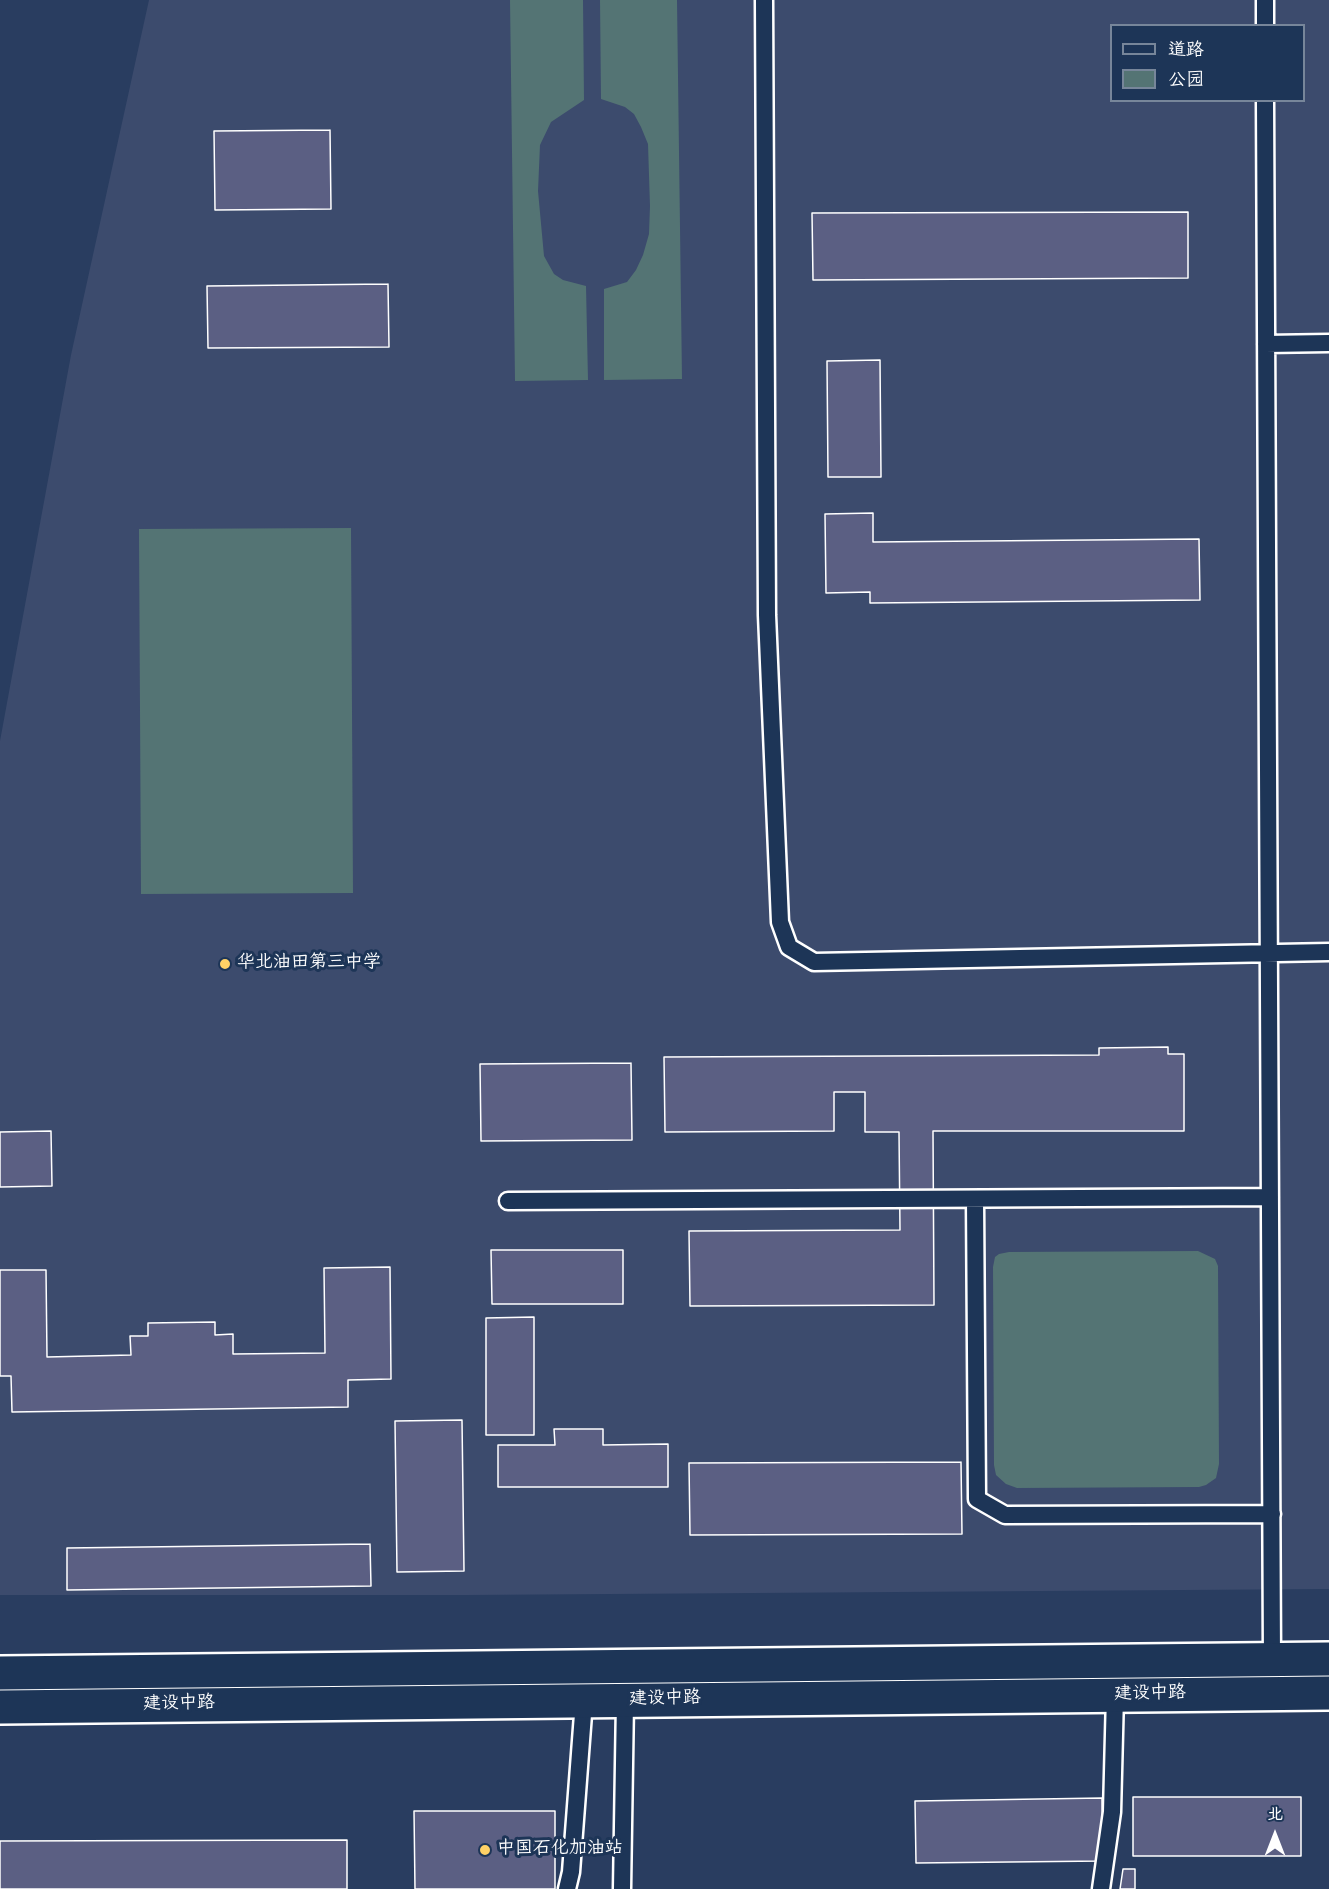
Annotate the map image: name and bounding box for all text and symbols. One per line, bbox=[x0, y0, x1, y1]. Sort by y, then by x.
legend bbox=[1110, 24, 1305, 102]
text: 道路 bbox=[1168, 41, 1204, 62]
text: 公园 bbox=[1168, 71, 1204, 92]
place label: 华北油田第三中学 bbox=[237, 953, 381, 975]
marker: 华北油田第三中学 bbox=[218, 957, 232, 971]
street label: 建设中路 bbox=[1114, 1684, 1186, 1706]
street label: 建设中路 bbox=[629, 1689, 701, 1711]
street label: 建设中路 bbox=[143, 1694, 215, 1716]
north arrow bbox=[1245, 1805, 1305, 1865]
text: 北 bbox=[1267, 1807, 1283, 1826]
place label: 中国石化加油站 bbox=[497, 1839, 623, 1861]
marker: 中国石化加油站 bbox=[478, 1843, 492, 1857]

